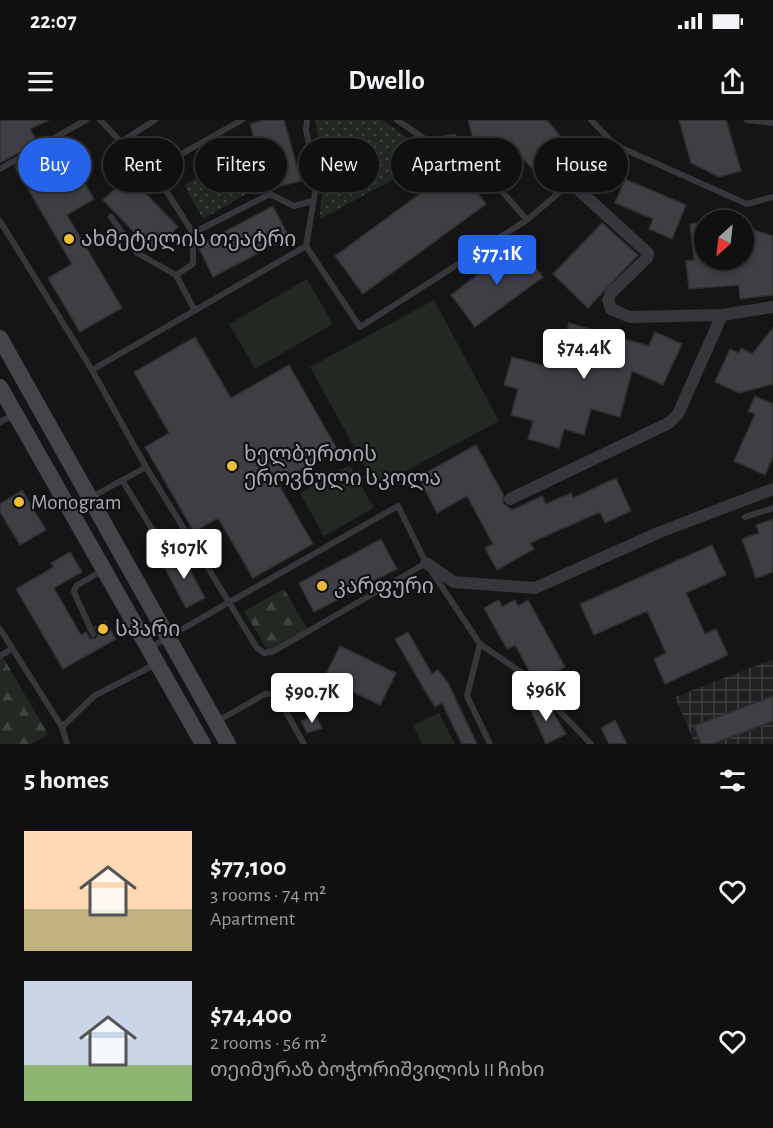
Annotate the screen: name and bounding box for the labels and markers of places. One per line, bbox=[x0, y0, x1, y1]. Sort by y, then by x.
place label: ახმეტელის თეატრი bbox=[81, 229, 296, 252]
marker: ახმეტელის თეატრი bbox=[62, 232, 76, 246]
pin: $77.1K bbox=[448, 235, 546, 286]
pin: $74.4K bbox=[535, 329, 633, 380]
place label: ხელბურთის ეროვნული სკოლა bbox=[244, 444, 441, 491]
marker: ხელბურთის ეროვნული სკოლა bbox=[225, 459, 239, 473]
place label: Monogram bbox=[31, 492, 122, 513]
marker: Monogram bbox=[12, 495, 26, 509]
pin: $107K bbox=[142, 529, 226, 580]
place label: კარფური bbox=[334, 576, 434, 598]
marker: კარფური bbox=[315, 579, 329, 593]
place label: სპარი bbox=[115, 619, 180, 640]
marker: სპარი bbox=[96, 622, 110, 636]
pin: $96K bbox=[510, 671, 582, 722]
pin: $90.7K bbox=[263, 673, 361, 724]

